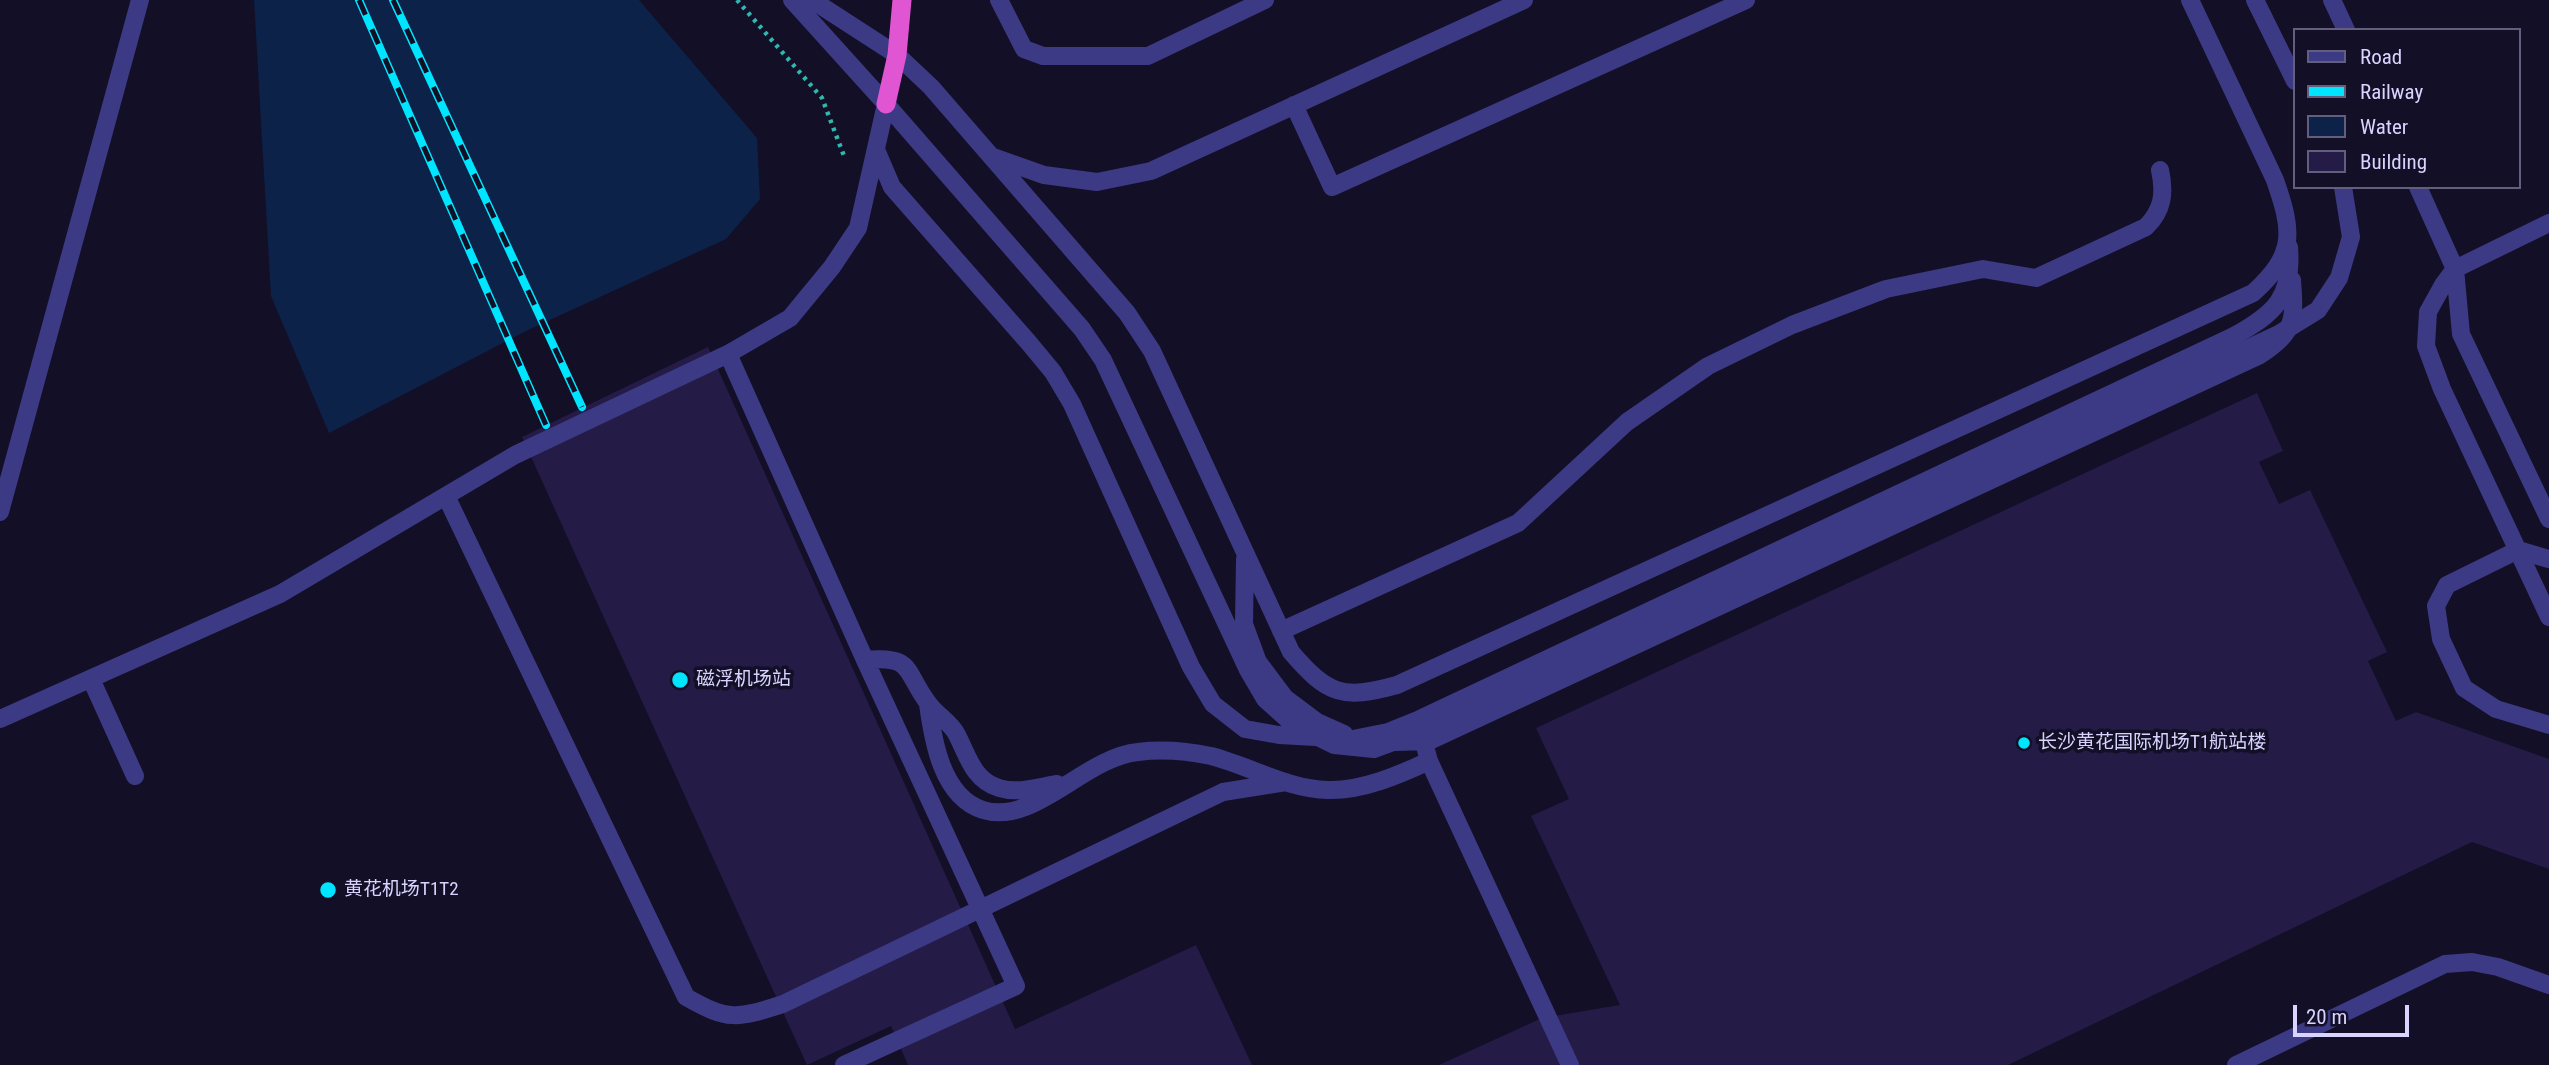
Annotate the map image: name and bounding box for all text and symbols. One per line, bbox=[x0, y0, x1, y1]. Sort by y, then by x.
legend bbox=[2294, 28, 2521, 189]
text: Road bbox=[2360, 45, 2402, 69]
text: Railway bbox=[2360, 80, 2423, 104]
text: Water bbox=[2360, 115, 2408, 139]
text: Building bbox=[2360, 150, 2427, 174]
place label: 磁浮机场站 bbox=[696, 669, 791, 691]
marker: 磁浮机场站 bbox=[670, 670, 690, 690]
place label: 长沙黄花国际机场T1航站楼 bbox=[2038, 732, 2266, 754]
marker: 长沙黄花国际机场T1航站楼 bbox=[2016, 735, 2032, 751]
place label: 黄花机场T1T2 bbox=[344, 879, 459, 901]
marker: 黄花机场T1T2 bbox=[318, 880, 338, 900]
scale bar bbox=[2297, 992, 2412, 1036]
text: 20 m bbox=[2306, 1005, 2347, 1029]

